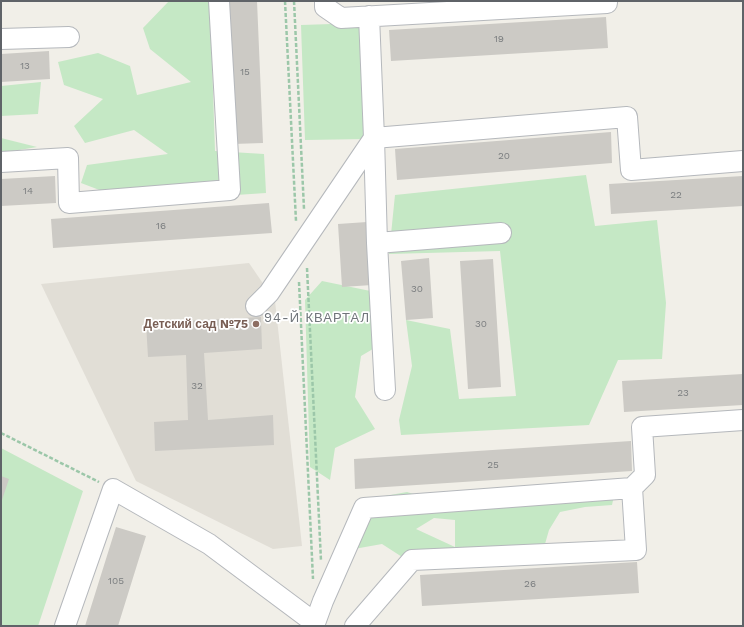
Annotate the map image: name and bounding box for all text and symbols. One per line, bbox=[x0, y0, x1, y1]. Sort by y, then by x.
house number: 19 bbox=[494, 33, 504, 45]
house number: 13 bbox=[20, 60, 30, 72]
house number: 15 bbox=[240, 66, 250, 78]
house number: 20 bbox=[498, 150, 510, 162]
house number: 14 bbox=[23, 185, 33, 197]
house number: 22 bbox=[670, 189, 682, 201]
house number: 16 bbox=[156, 220, 166, 232]
house number: 30 bbox=[411, 283, 423, 295]
district label: 94-Й КВАРТАЛ bbox=[264, 310, 370, 326]
place label: Детский сад №75 bbox=[144, 317, 248, 331]
house number: 30 bbox=[475, 318, 487, 330]
marker: Детский сад №75 bbox=[251, 319, 261, 329]
house number: 32 bbox=[191, 380, 203, 392]
house number: 23 bbox=[677, 387, 689, 399]
house number: 25 bbox=[487, 459, 499, 471]
house number: 105 bbox=[108, 575, 124, 587]
house number: 26 bbox=[524, 578, 536, 590]

